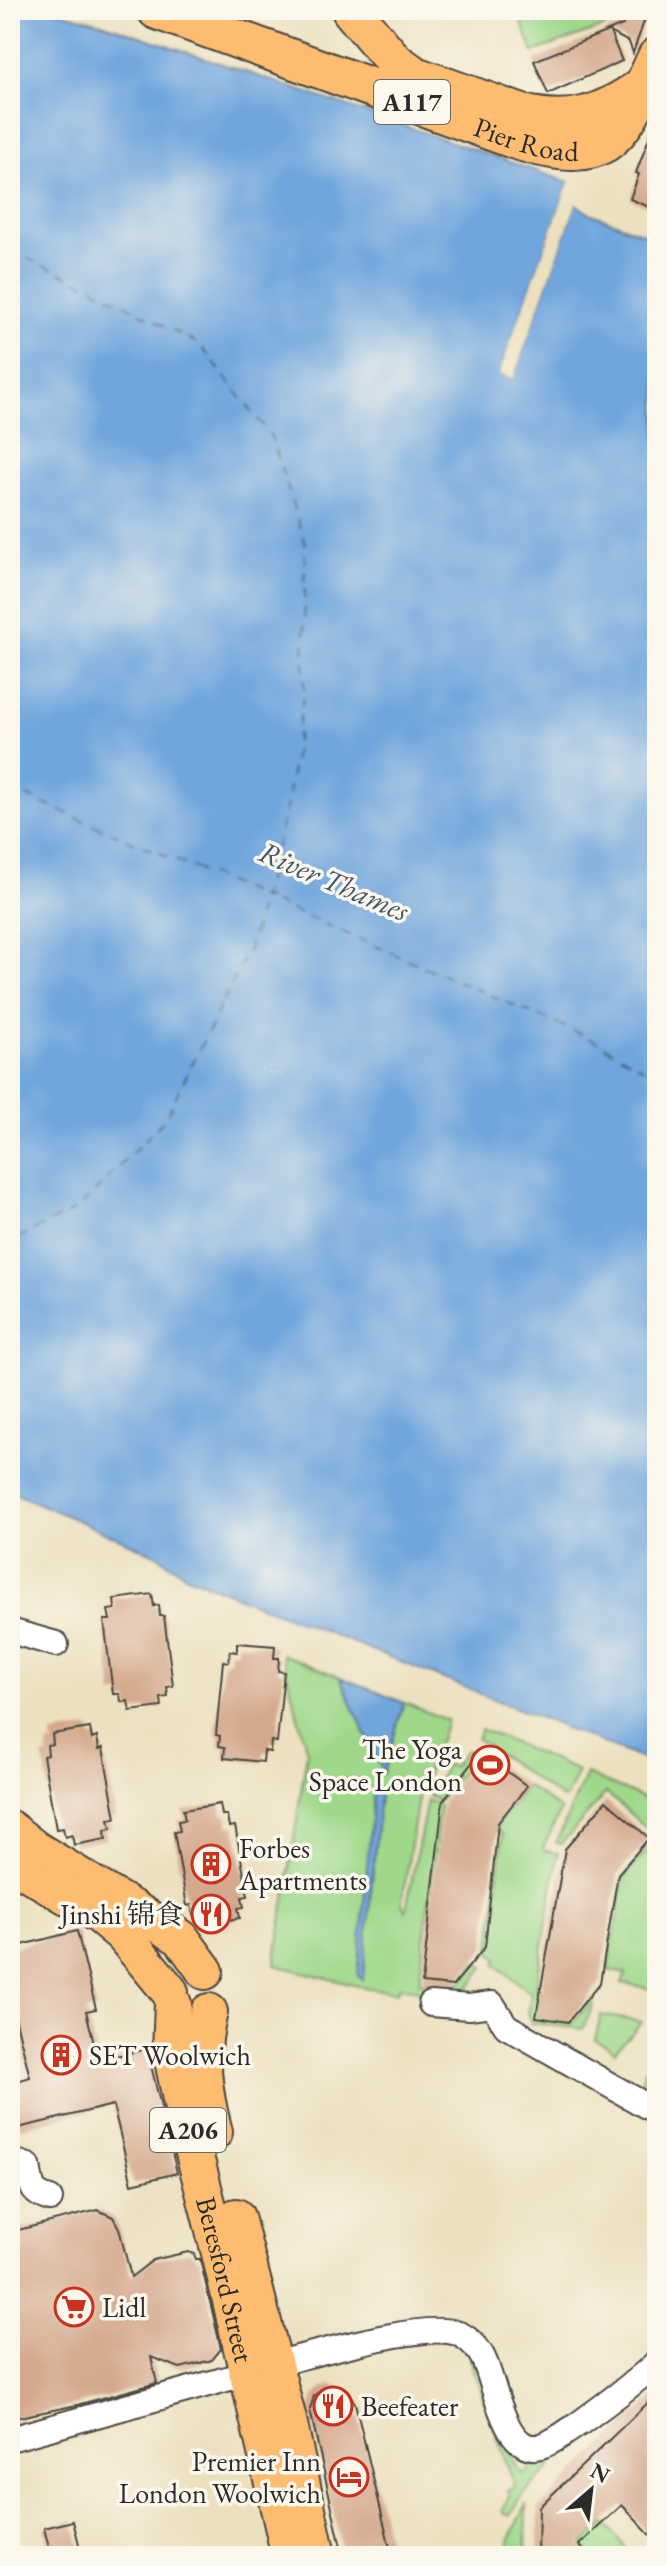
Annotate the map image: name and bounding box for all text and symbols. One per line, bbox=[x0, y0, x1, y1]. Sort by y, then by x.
road number: A117 bbox=[374, 80, 450, 124]
street label: Pier Road bbox=[469, 108, 580, 169]
water label: River Thames bbox=[253, 832, 415, 930]
place label: The Yoga Space London bbox=[309, 1731, 463, 1799]
sports icon: The Yoga Space London bbox=[469, 1744, 511, 1786]
place label: Forbes Apartments bbox=[238, 1830, 367, 1898]
building icon: Forbes Apartments bbox=[190, 1843, 232, 1885]
restaurant icon: Jinshi 锦食 bbox=[190, 1893, 232, 1935]
place label: Jinshi 锦食 bbox=[58, 1896, 183, 1932]
building icon: SET Woolwich bbox=[40, 2034, 82, 2076]
place label: SET Woolwich bbox=[89, 2037, 251, 2073]
road number: A206 bbox=[150, 2108, 226, 2152]
street label: Beresford Street bbox=[188, 2193, 263, 2366]
supermarket icon: Lidl bbox=[53, 2286, 95, 2328]
place label: Lidl bbox=[102, 2289, 146, 2325]
restaurant icon: Beefeater bbox=[312, 2385, 354, 2427]
place label: Beefeater bbox=[361, 2388, 459, 2424]
place label: Premier Inn London Woolwich bbox=[119, 2443, 321, 2511]
north arrow bbox=[551, 2450, 631, 2530]
hotel icon: Premier Inn London Woolwich bbox=[328, 2456, 370, 2498]
text: N bbox=[585, 2456, 615, 2490]

